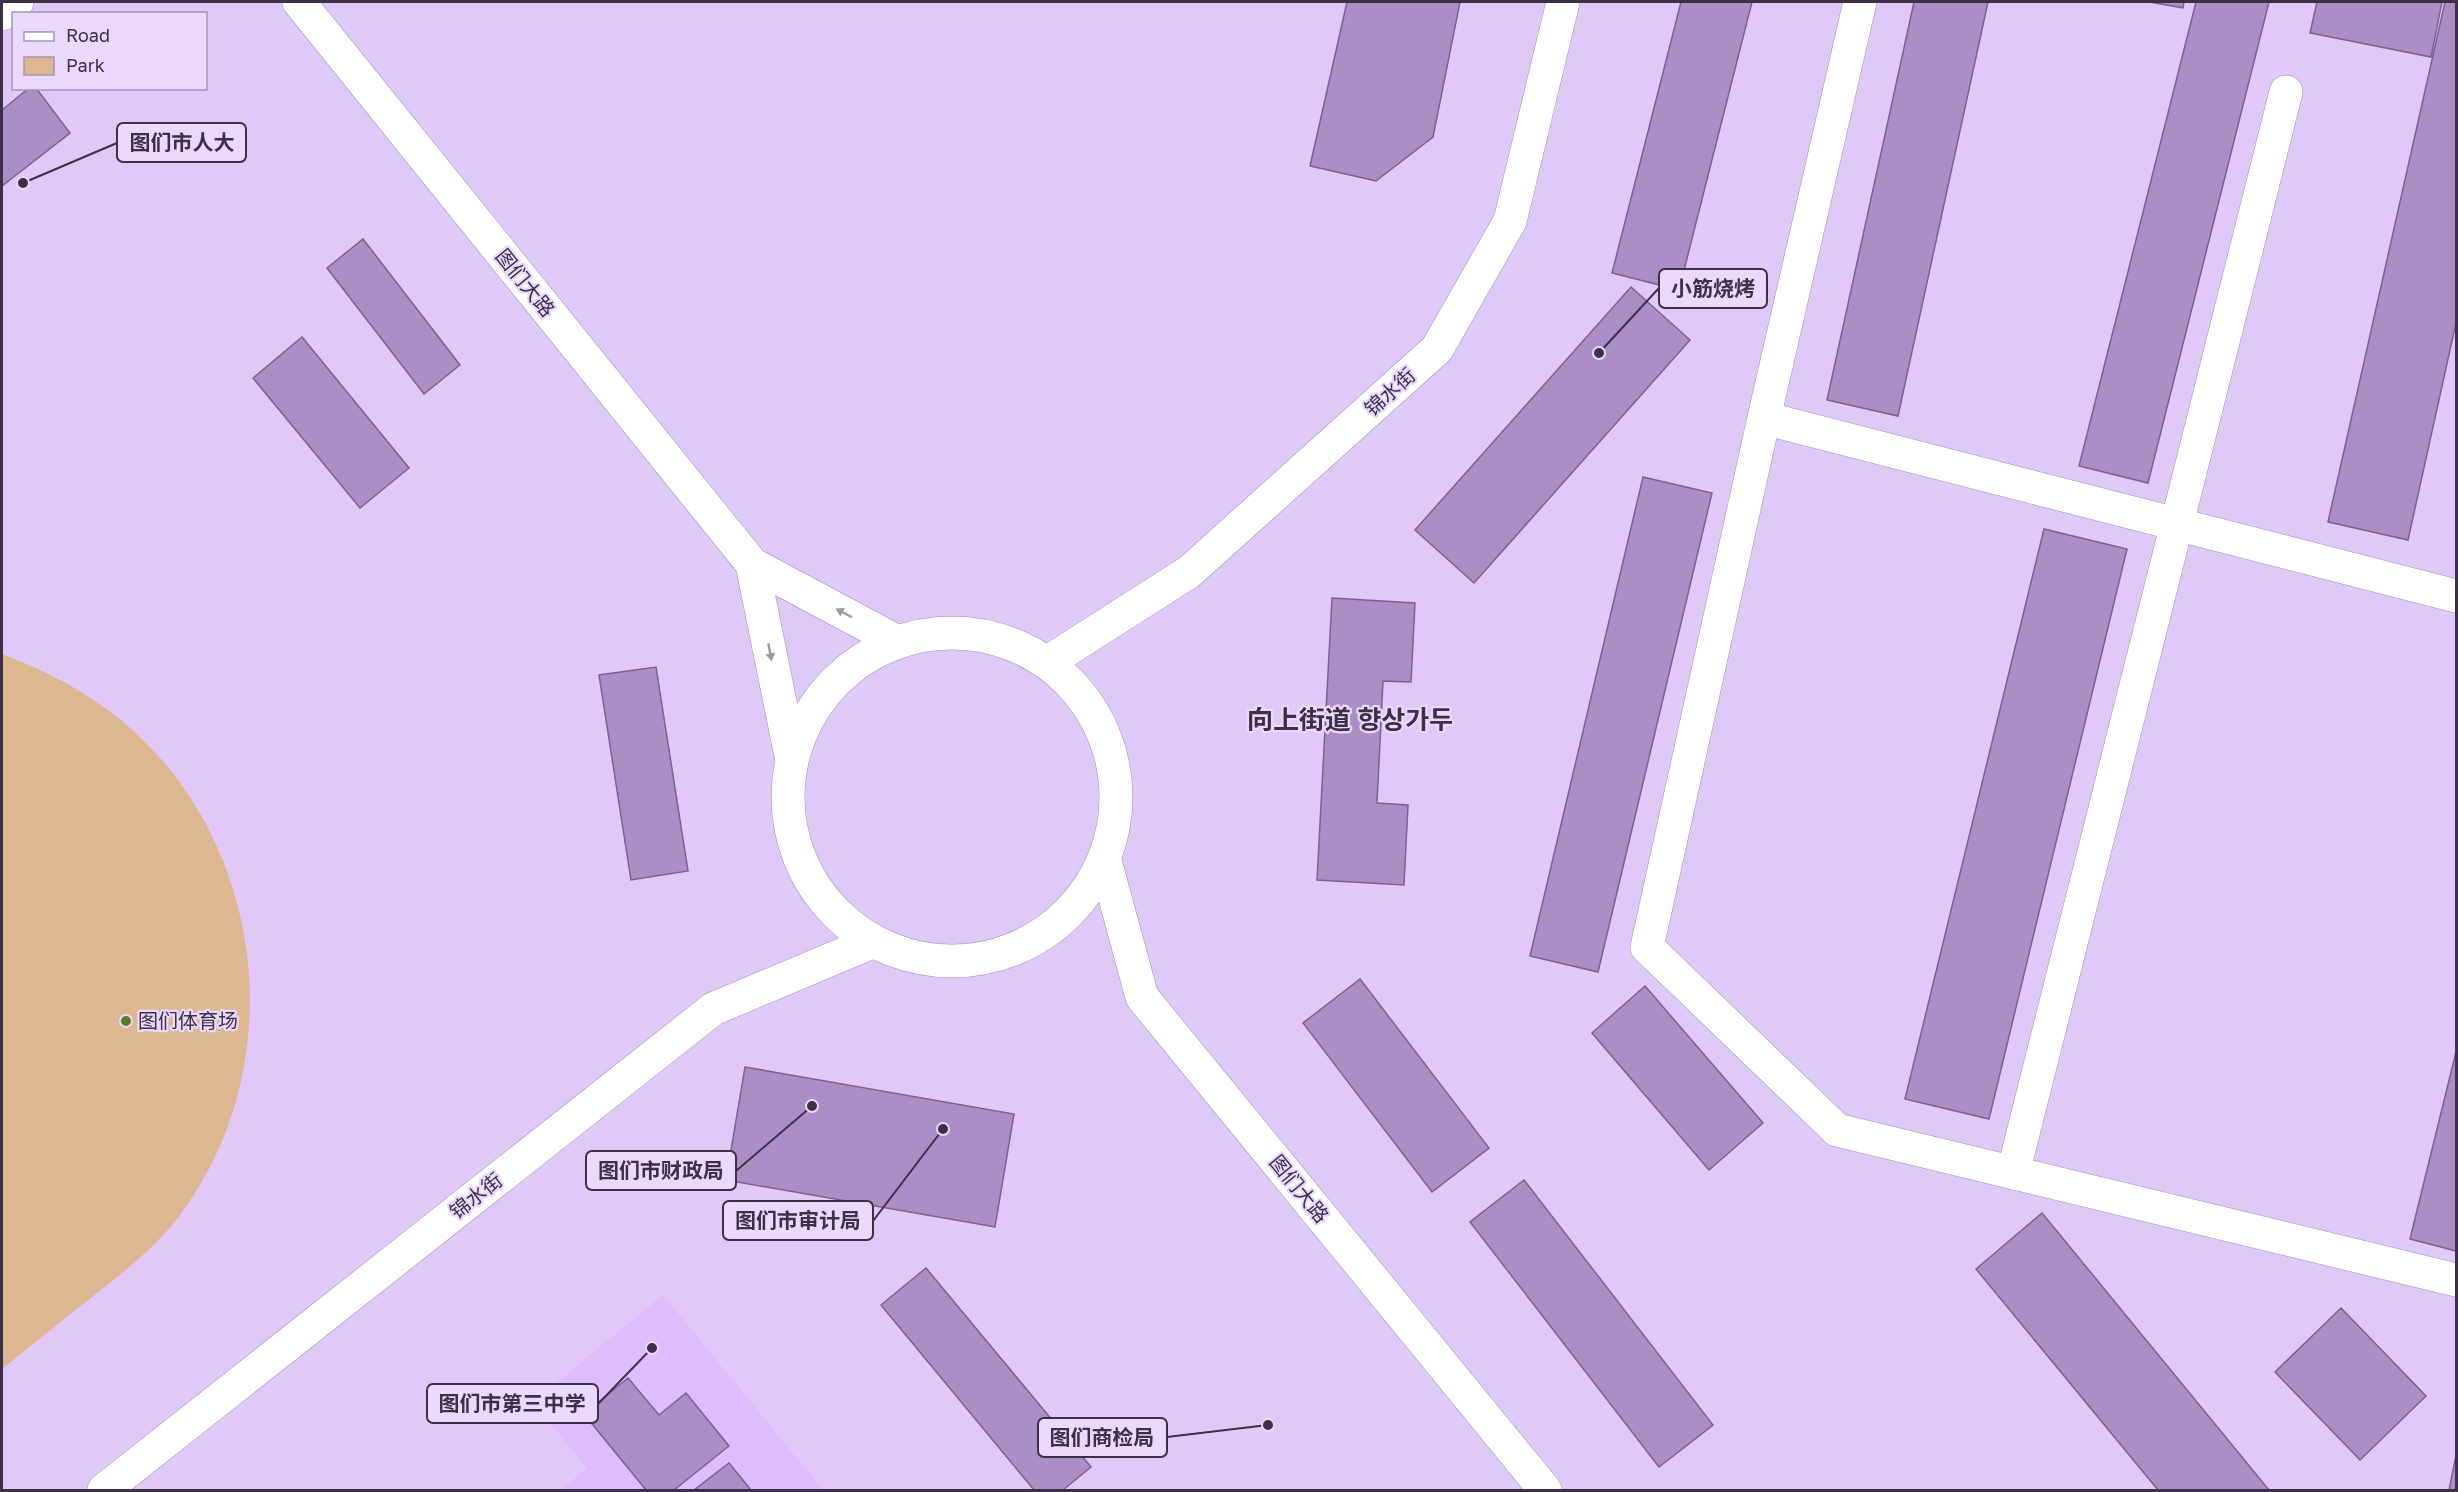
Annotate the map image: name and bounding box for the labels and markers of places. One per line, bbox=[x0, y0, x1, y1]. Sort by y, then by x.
callout: 图们市人大 bbox=[117, 123, 246, 162]
callout: 小筋烧烤 bbox=[1659, 269, 1767, 308]
place label: 图们体育场 bbox=[138, 1008, 238, 1032]
marker: 图们体育场 bbox=[119, 1014, 133, 1028]
callout: 图们市财政局 bbox=[586, 1151, 736, 1190]
callout: 图们市审计局 bbox=[723, 1201, 873, 1240]
callout: 图们市第三中学 bbox=[427, 1384, 598, 1423]
callout: 图们商检局 bbox=[1038, 1418, 1167, 1457]

